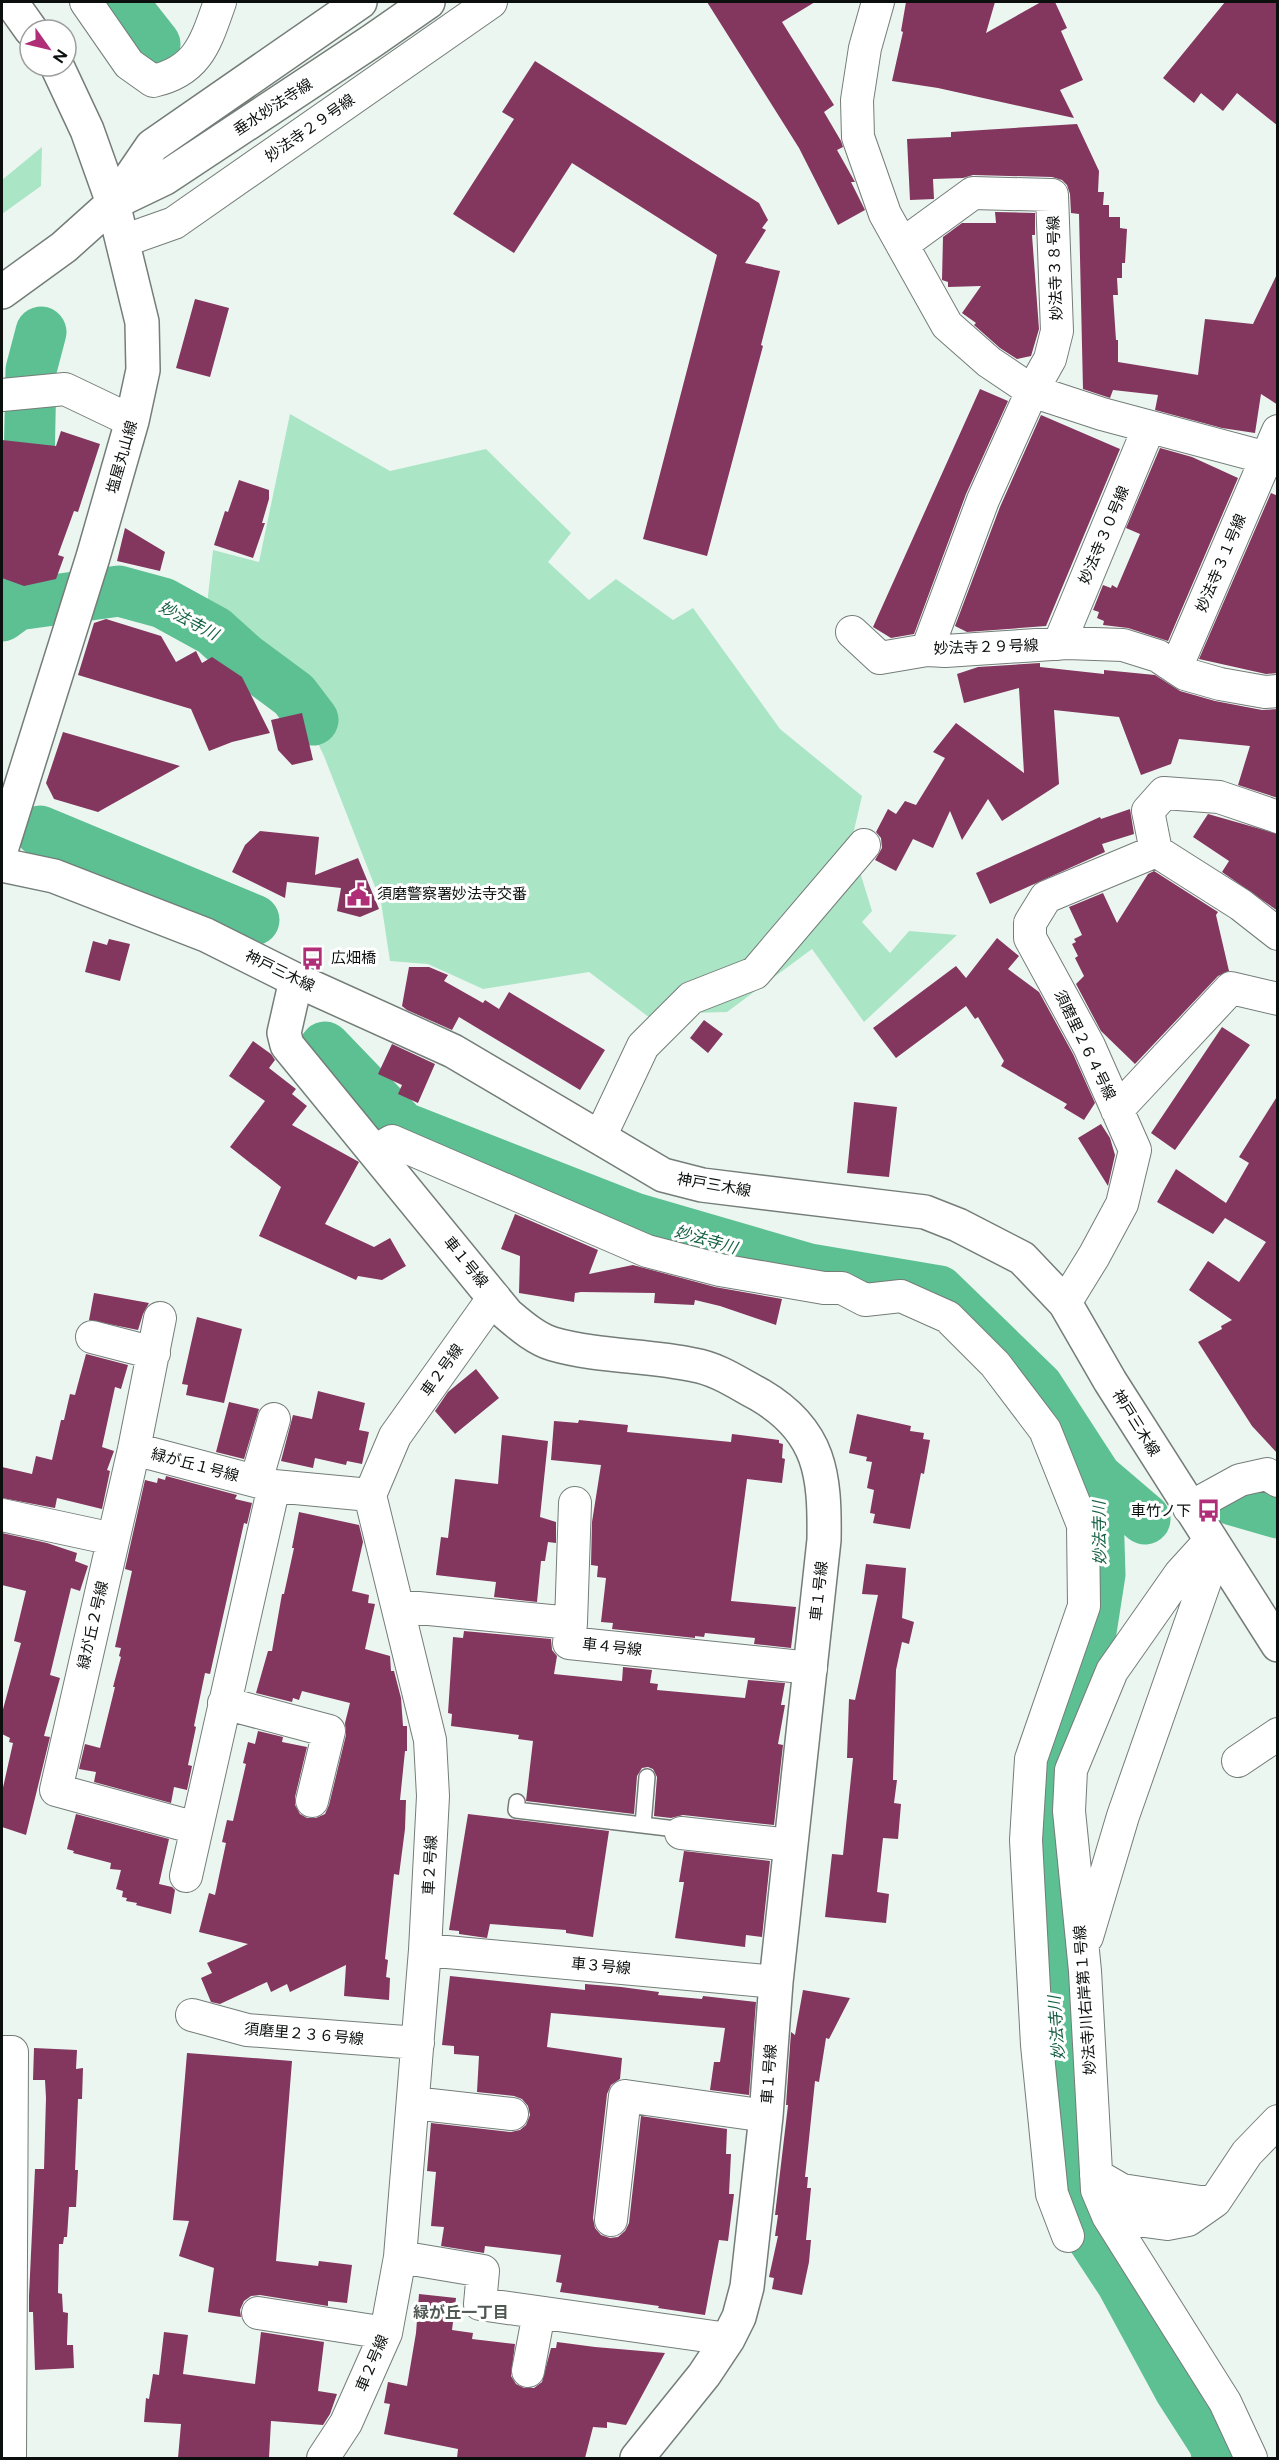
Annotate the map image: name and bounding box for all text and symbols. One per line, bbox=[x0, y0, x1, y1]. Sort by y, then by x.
north arrow bbox=[18, 18, 78, 78]
text: N bbox=[49, 46, 71, 67]
street label: 垂水妙法寺線 bbox=[230, 75, 316, 139]
street label: 妙法寺２９号線 bbox=[262, 91, 358, 165]
street label: 妙法寺３８号線 bbox=[1044, 215, 1066, 321]
street label: 塩屋丸山線 bbox=[103, 418, 141, 496]
street label: 妙法寺３０号線 bbox=[1075, 483, 1133, 587]
street label: 妙法寺３１号線 bbox=[1192, 511, 1250, 615]
water label: 妙法寺川 bbox=[156, 597, 223, 645]
street label: 妙法寺２９号線 bbox=[933, 636, 1039, 658]
public building icon: 須磨警察署妙法寺交番 bbox=[346, 881, 372, 907]
place label: 須磨警察署妙法寺交番 bbox=[377, 885, 527, 903]
bus stop icon: 広畑橋 bbox=[300, 945, 326, 971]
street label: 神戸三木線 bbox=[242, 946, 318, 996]
place label: 広畑橋 bbox=[331, 949, 376, 967]
street label: 須磨里２６４号線 bbox=[1051, 987, 1119, 1103]
street label: 神戸三木線 bbox=[675, 1170, 753, 1200]
water label: 妙法寺川 bbox=[672, 1222, 741, 1258]
street label: 車１号線 bbox=[440, 1233, 492, 1291]
street label: 車２号線 bbox=[417, 1340, 467, 1400]
street label: 神戸三木線 bbox=[1108, 1386, 1164, 1460]
street label: 緑が丘１号線 bbox=[149, 1445, 241, 1485]
bus stop icon: 車竹ノ下 bbox=[1196, 1498, 1222, 1524]
water label: 妙法寺川 bbox=[1089, 1499, 1110, 1565]
place label: 車竹ノ下 bbox=[1131, 1502, 1191, 1520]
street label: 車１号線 bbox=[807, 1560, 831, 1622]
street label: 緑が丘２号線 bbox=[74, 1579, 112, 1671]
street label: 車４号線 bbox=[581, 1635, 643, 1659]
street label: 車２号線 bbox=[419, 1835, 441, 1895]
street label: 妙法寺川右岸第１号線 bbox=[1071, 1925, 1099, 2075]
street label: 車３号線 bbox=[570, 1954, 632, 1978]
water label: 妙法寺川 bbox=[1045, 1993, 1068, 2061]
street label: 須磨里２３６号線 bbox=[243, 2020, 365, 2048]
street label: 車１号線 bbox=[758, 2043, 780, 2105]
district label: 緑が丘一丁目 bbox=[413, 2303, 509, 2322]
street label: 車２号線 bbox=[352, 2332, 392, 2394]

